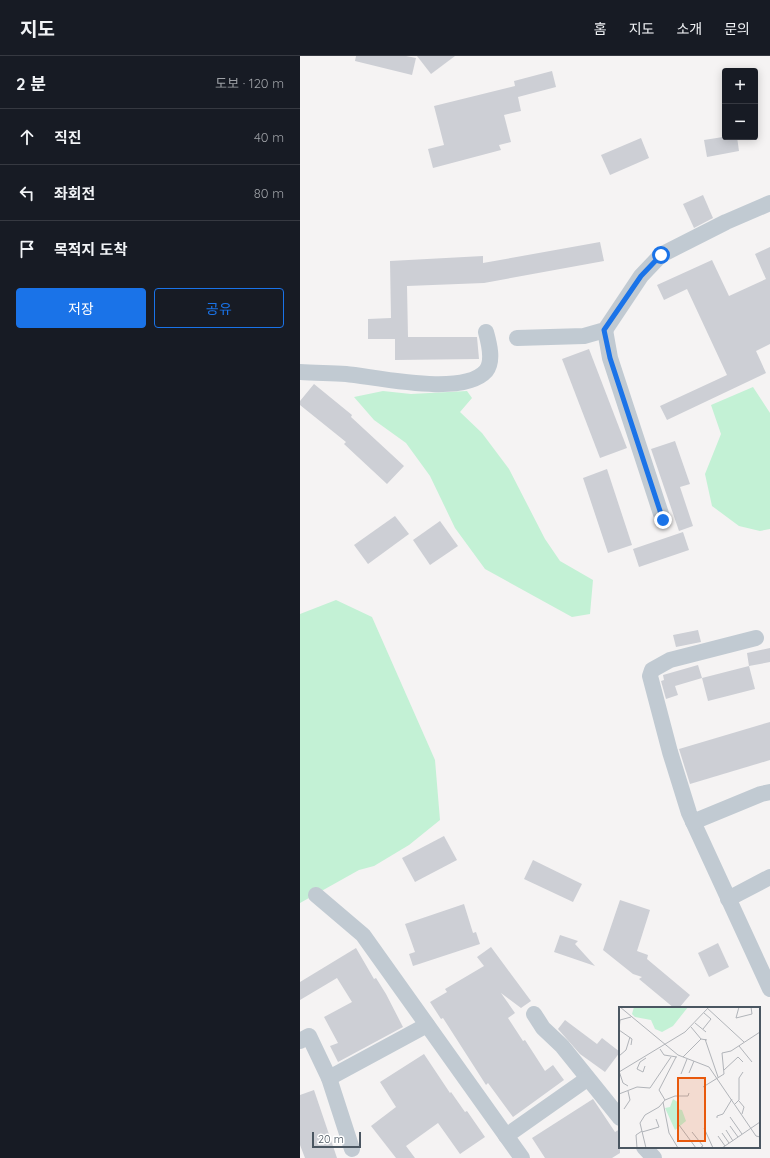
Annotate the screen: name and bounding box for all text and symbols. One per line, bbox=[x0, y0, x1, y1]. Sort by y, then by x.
text: 지도 bbox=[20, 17, 55, 41]
text: 홈 bbox=[594, 20, 607, 38]
text: 지도 bbox=[629, 20, 654, 38]
text: 소개 bbox=[676, 20, 702, 38]
text: 문의 bbox=[724, 20, 750, 38]
map controls bbox=[722, 68, 758, 140]
button: + bbox=[722, 68, 758, 104]
text: 2 분 bbox=[16, 73, 46, 94]
text: 도보 · 120 m bbox=[215, 75, 284, 91]
button: − bbox=[722, 104, 758, 140]
icon: ahead bbox=[16, 126, 38, 148]
text: 직진 bbox=[54, 128, 82, 147]
text: 40 m bbox=[254, 129, 284, 145]
icon: left bbox=[16, 182, 38, 204]
text: 좌회전 bbox=[54, 184, 95, 203]
text: 80 m bbox=[254, 185, 284, 201]
icon: arrive bbox=[16, 238, 38, 260]
text: 목적지 도착 bbox=[54, 240, 127, 259]
route start bbox=[652, 246, 670, 264]
button: 저장 bbox=[16, 288, 146, 328]
button: 공유 bbox=[154, 288, 284, 328]
route end bbox=[654, 511, 672, 529]
inset map bbox=[619, 1007, 760, 1148]
scale bar bbox=[312, 1130, 361, 1149]
text: 20 m bbox=[318, 1132, 344, 1146]

